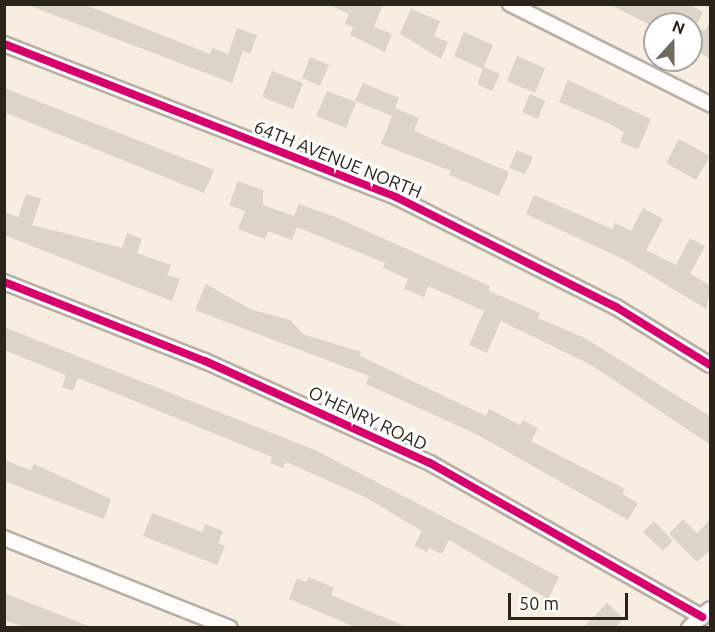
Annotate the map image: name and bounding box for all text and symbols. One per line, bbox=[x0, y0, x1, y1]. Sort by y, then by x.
north arrow bbox=[643, 12, 703, 72]
text: N bbox=[670, 17, 688, 38]
street label: 64TH AVENUE NORTH bbox=[251, 115, 425, 203]
street label: O'HENRY ROAD bbox=[305, 381, 431, 455]
scale bar bbox=[511, 581, 631, 619]
text: 50 m bbox=[519, 593, 559, 613]

